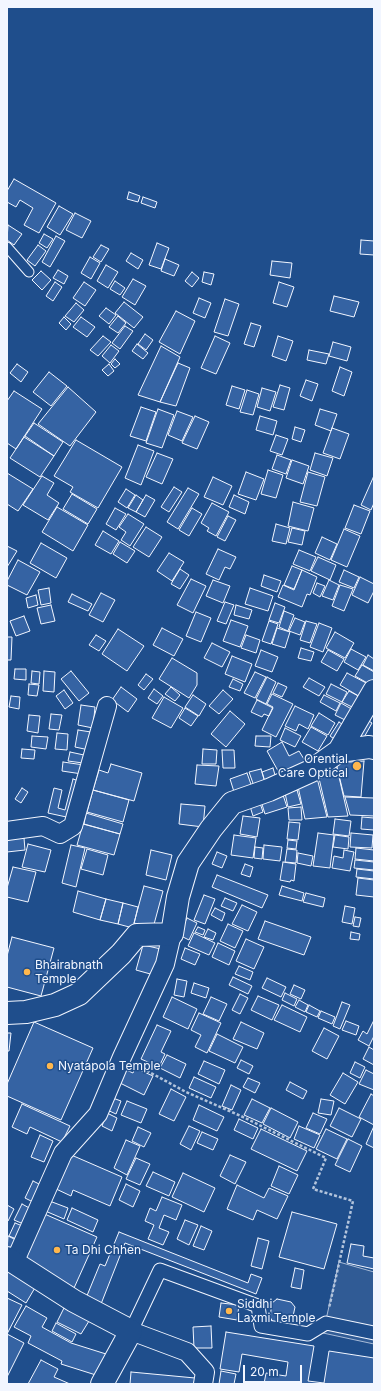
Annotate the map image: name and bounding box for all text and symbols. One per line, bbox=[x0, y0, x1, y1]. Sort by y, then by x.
place label: Orential Care Optical bbox=[278, 752, 348, 780]
marker: Orential Care Optical bbox=[351, 760, 363, 772]
place label: Bhairabnath Temple bbox=[35, 958, 103, 986]
marker: Bhairabnath Temple bbox=[22, 967, 32, 977]
place label: Nyatapola Temple bbox=[58, 1059, 160, 1073]
marker: Nyatapola Temple bbox=[45, 1061, 55, 1071]
place label: Ta Dhi Chhen bbox=[65, 1243, 141, 1257]
marker: Ta Dhi Chhen bbox=[52, 1245, 62, 1255]
place label: Siddhi Laxmi Temple bbox=[237, 1297, 315, 1325]
marker: Siddhi Laxmi Temple bbox=[224, 1306, 234, 1316]
scale bar bbox=[245, 1357, 304, 1383]
text: 20 m bbox=[250, 1364, 279, 1379]

